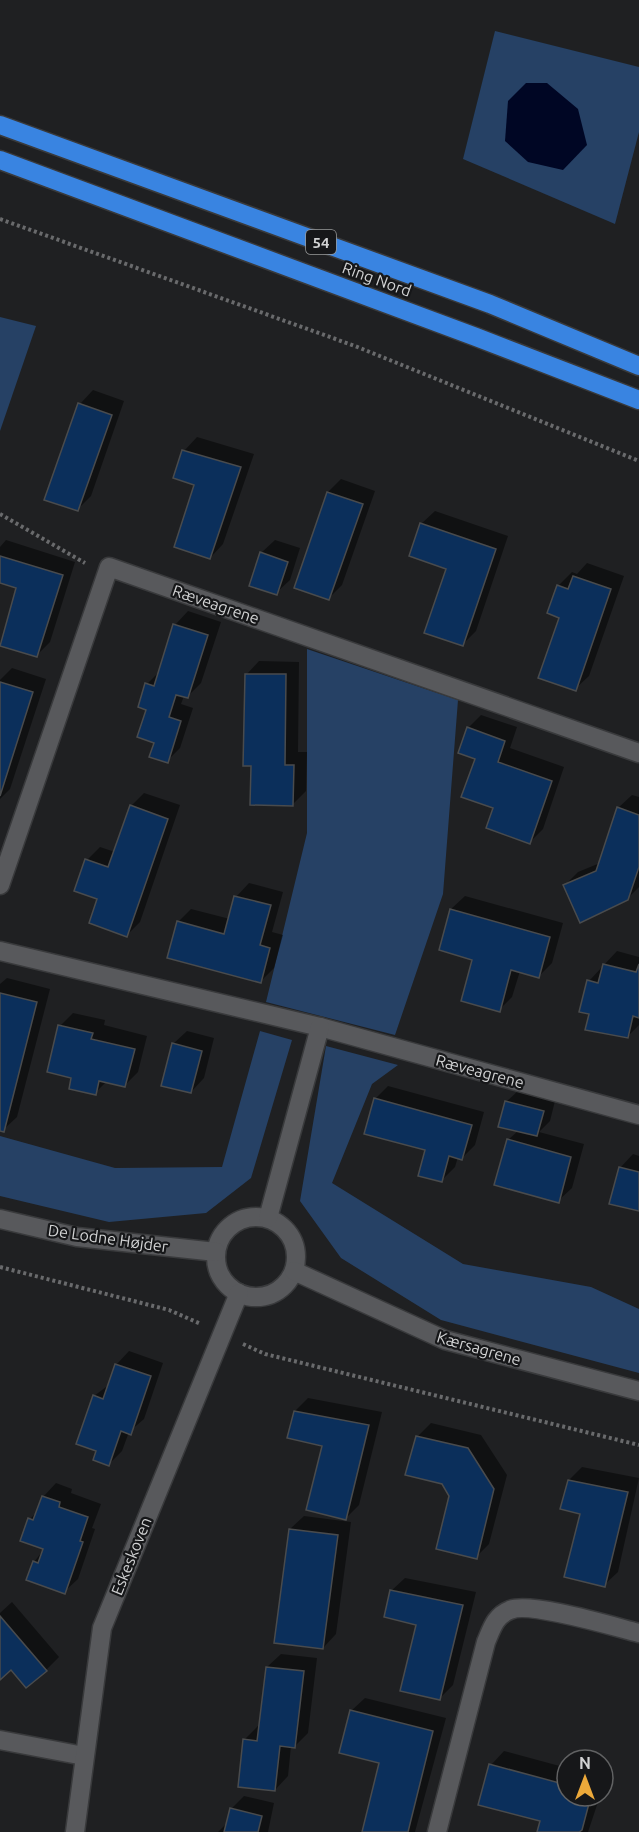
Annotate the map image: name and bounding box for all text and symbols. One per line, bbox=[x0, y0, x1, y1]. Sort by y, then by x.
road number: 54 bbox=[306, 230, 336, 254]
street label: Ring Nord bbox=[340, 258, 414, 300]
street label: Ræveagrene bbox=[170, 581, 262, 627]
street label: Ræveagrene bbox=[434, 1051, 526, 1091]
street label: De Lodne Højder bbox=[47, 1221, 169, 1255]
street label: Kærsagrene bbox=[435, 1327, 523, 1369]
street label: Eskeskoven bbox=[107, 1514, 155, 1598]
north arrow bbox=[555, 1748, 615, 1808]
text: N bbox=[579, 1754, 591, 1772]

